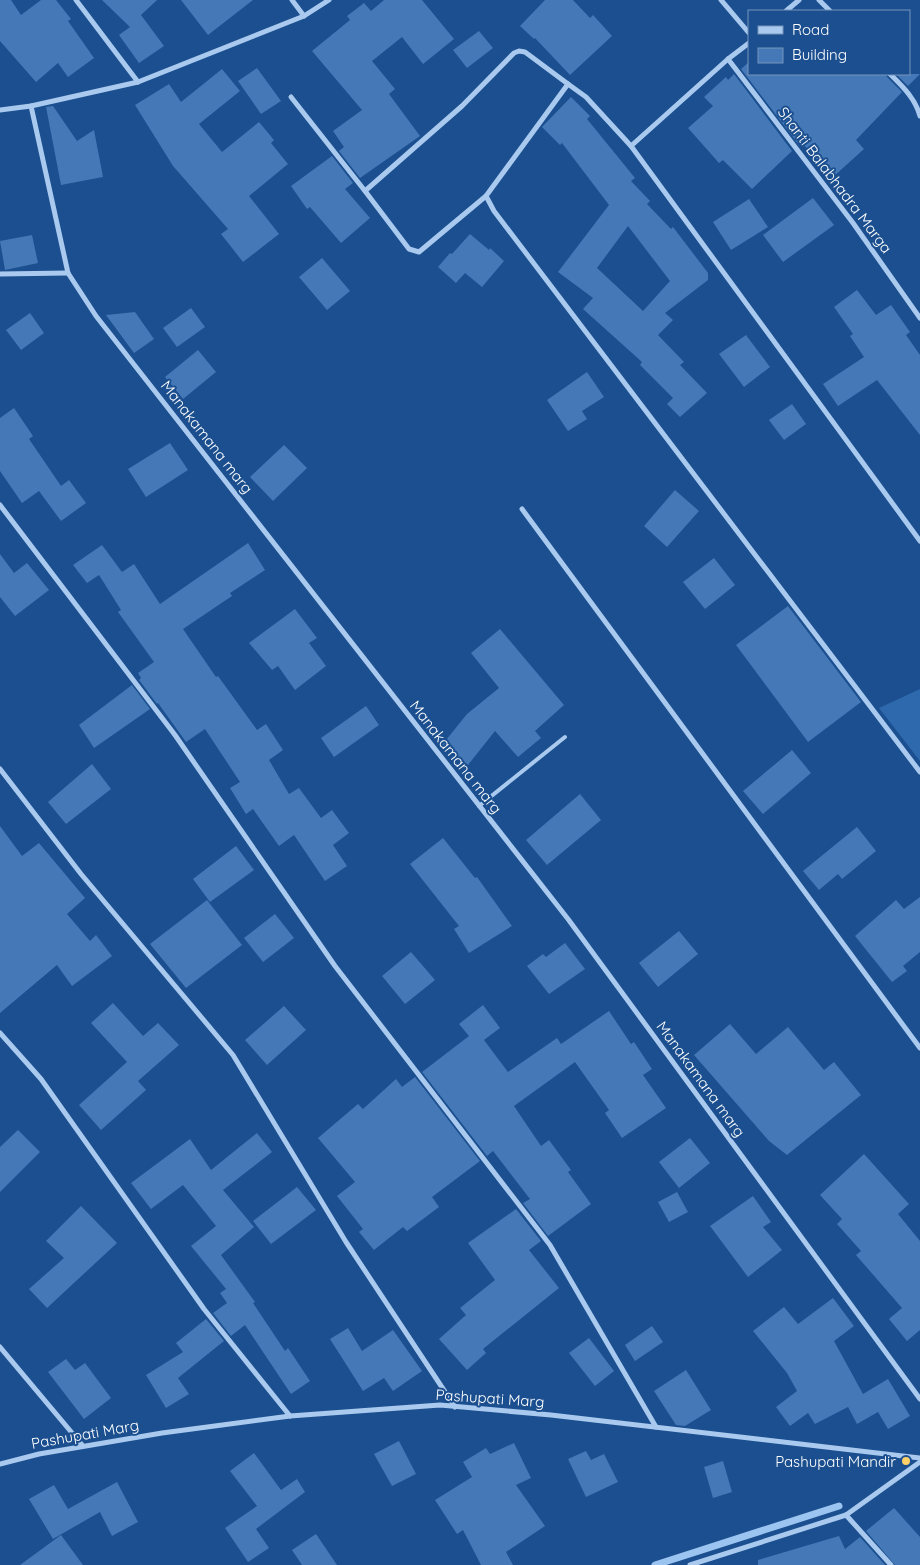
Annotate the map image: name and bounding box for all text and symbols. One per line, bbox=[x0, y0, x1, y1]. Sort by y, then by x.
legend bbox=[748, 10, 910, 75]
text: Road bbox=[792, 20, 829, 39]
text: Building bbox=[792, 45, 847, 64]
street label: Shanti Balabhadra Marga bbox=[774, 103, 896, 257]
street label: Manakamana marg bbox=[157, 377, 257, 497]
street label: Manakamana marg bbox=[406, 697, 506, 817]
street label: Manakamana marg bbox=[653, 1017, 749, 1141]
street label: Pashupati Marg bbox=[435, 1385, 545, 1411]
street label: Pashupati Marg bbox=[30, 1415, 140, 1453]
place label: Pashupati Mandir bbox=[775, 1452, 896, 1471]
marker: Pashupati Mandir bbox=[900, 1455, 912, 1467]

